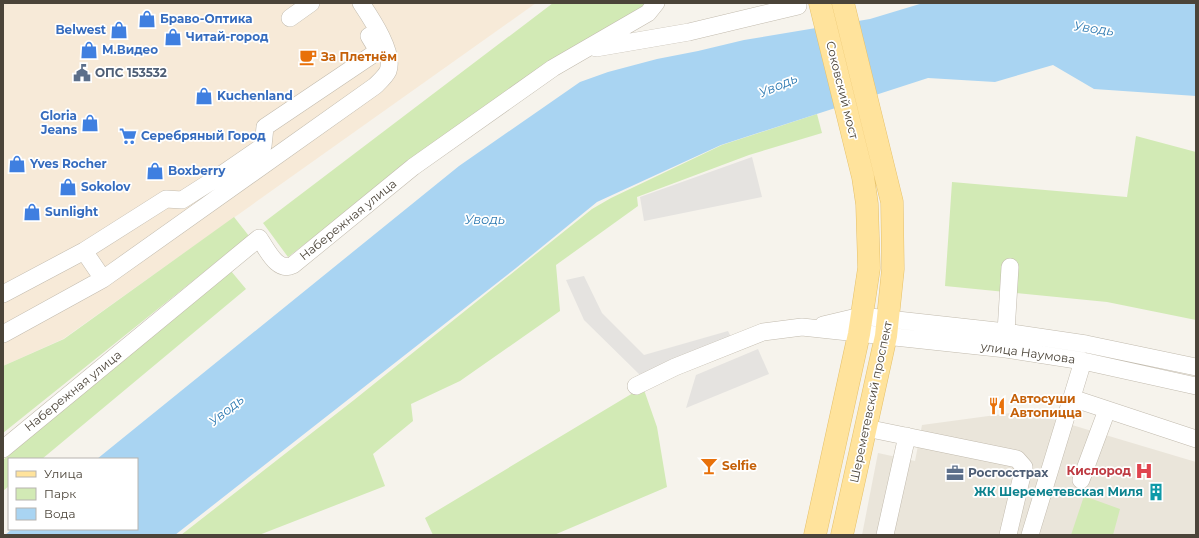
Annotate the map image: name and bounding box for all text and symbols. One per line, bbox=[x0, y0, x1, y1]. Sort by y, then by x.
shop icon: Браво-Оптика bbox=[137, 9, 157, 29]
place label: Браво-Оптика bbox=[160, 11, 253, 26]
water label: Уводь bbox=[1073, 17, 1115, 39]
shop icon: Belwest bbox=[109, 20, 129, 40]
place label: Belwest bbox=[55, 22, 107, 37]
shop icon: Читай-город bbox=[163, 27, 183, 47]
place label: Читай-город bbox=[186, 29, 269, 44]
street label: Соковский мост bbox=[823, 39, 862, 141]
shop icon: М.Видео bbox=[79, 40, 99, 60]
place label: М.Видео bbox=[102, 42, 158, 57]
cafe icon: За Плетнём bbox=[298, 47, 318, 67]
place label: За Плетнём bbox=[320, 49, 397, 64]
public building icon: ОПС 153532 bbox=[72, 63, 92, 83]
place label: ОПС 153532 bbox=[95, 65, 167, 80]
water label: Уводь bbox=[756, 70, 800, 100]
shop icon: Kuchenland bbox=[194, 86, 214, 106]
place label: Kuchenland bbox=[217, 88, 293, 103]
place label: Gloria Jeans bbox=[40, 108, 78, 137]
shop icon: Gloria Jeans bbox=[80, 113, 100, 133]
supermarket icon: Серебряный Город bbox=[118, 126, 138, 146]
place label: Серебряный Город bbox=[141, 128, 266, 143]
shop icon: Yves Rocher bbox=[7, 154, 27, 174]
place label: Yves Rocher bbox=[29, 156, 107, 171]
shop icon: Boxberry bbox=[145, 161, 165, 181]
place label: Boxberry bbox=[168, 163, 226, 178]
street label: Набережная улица bbox=[296, 176, 399, 263]
shop icon: Sokolov bbox=[58, 177, 78, 197]
place label: Sokolov bbox=[81, 179, 131, 194]
shop icon: Sunlight bbox=[22, 202, 42, 222]
place label: Sunlight bbox=[45, 204, 99, 219]
water label: Уводь bbox=[465, 211, 505, 227]
street label: Шереметевский проспект bbox=[846, 319, 895, 484]
street label: улица Наумова bbox=[979, 338, 1076, 367]
street label: Набережная улица bbox=[21, 347, 124, 434]
water label: Уводь bbox=[205, 391, 247, 429]
place label: Автосуши Автопицца bbox=[1010, 391, 1082, 420]
restaurant icon: Автосуши Автопицца bbox=[987, 396, 1007, 416]
bar icon: Selfie bbox=[699, 456, 719, 476]
legend bbox=[8, 458, 138, 530]
place label: Selfie bbox=[722, 458, 757, 473]
hospital icon: Кислород bbox=[1134, 461, 1154, 481]
office icon: Росгосстрах bbox=[945, 463, 965, 483]
place label: Кислород bbox=[1066, 463, 1132, 478]
place label: Росгосстрах bbox=[968, 465, 1049, 480]
text: Улица bbox=[44, 466, 83, 481]
building icon: ЖК Шереметевская Миля bbox=[1146, 482, 1166, 502]
place label: ЖК Шереметевская Миля bbox=[974, 484, 1143, 499]
text: Парк bbox=[44, 486, 76, 501]
text: Вода bbox=[44, 506, 75, 521]

